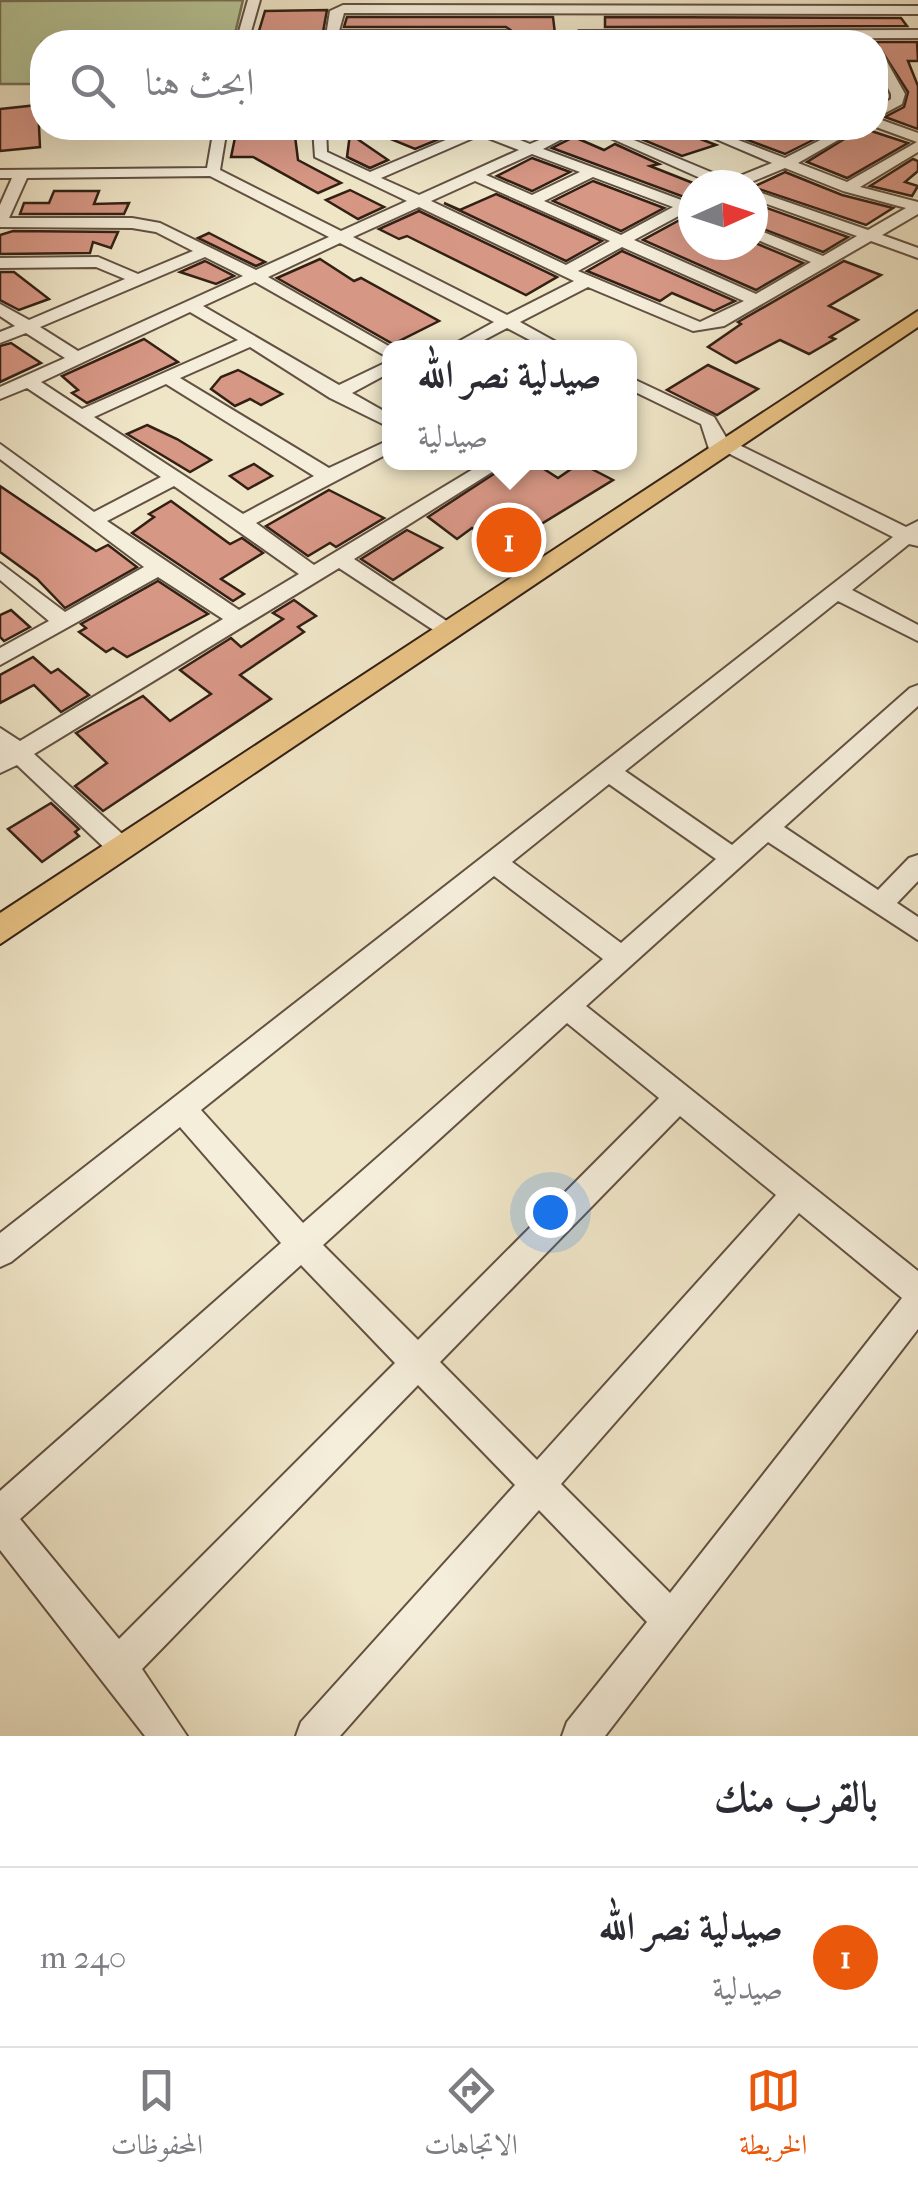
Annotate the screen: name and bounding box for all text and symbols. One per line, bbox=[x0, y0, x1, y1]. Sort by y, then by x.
search box bbox=[30, 30, 888, 140]
icon: search bbox=[65, 58, 120, 113]
text: ابحث هنا bbox=[145, 60, 255, 105]
north arrow bbox=[678, 170, 768, 260]
popup bbox=[382, 340, 637, 470]
text: صيدلية نصر الله bbox=[417, 352, 602, 397]
text: صيدلية bbox=[417, 418, 488, 455]
pin: 1 bbox=[476, 502, 542, 578]
your location bbox=[525, 1187, 576, 1238]
text: بالقرب منك bbox=[714, 1773, 878, 1822]
text: صيدلية نصر الله bbox=[599, 1904, 783, 1949]
text: 240 m bbox=[40, 1939, 126, 1976]
text: 1 bbox=[840, 1939, 851, 1976]
text: صيدلية bbox=[712, 1970, 783, 2007]
tab: المحفوظات bbox=[111, 2063, 203, 2172]
tab: الاتجاهات bbox=[424, 2063, 518, 2172]
tab: الخريطة bbox=[739, 2063, 807, 2172]

